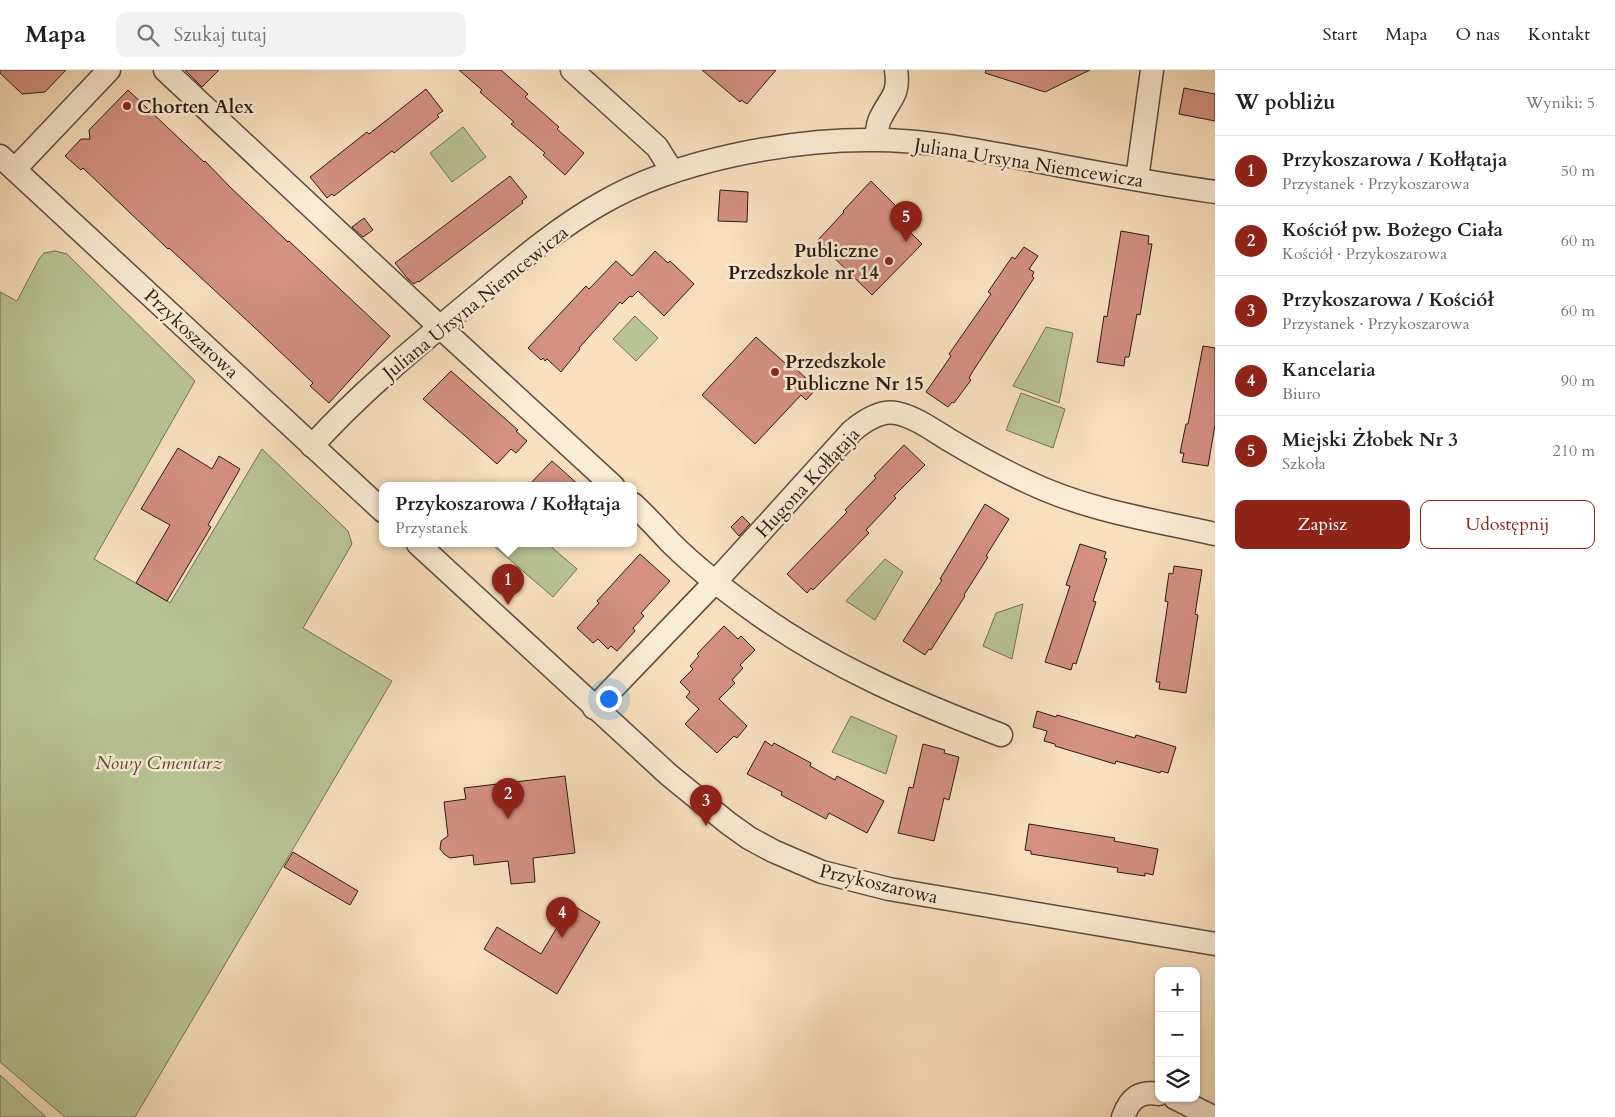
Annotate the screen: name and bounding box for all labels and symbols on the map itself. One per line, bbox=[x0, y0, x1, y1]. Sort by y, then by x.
place label: Chorten Alex bbox=[137, 94, 255, 120]
marker: Chorten Alex bbox=[121, 100, 133, 112]
street label: Juliana Ursyna Niemcewicza bbox=[909, 132, 1145, 194]
pin: 5 bbox=[890, 201, 922, 242]
street label: Juliana Ursyna Niemcewicza bbox=[375, 220, 574, 388]
place label: Publiczne Przedszkole nr 14 bbox=[728, 238, 879, 286]
marker: Publiczne Przedszkole nr 14 bbox=[883, 255, 895, 267]
street label: Przykoszarowa bbox=[138, 283, 244, 384]
place label: Przedszkole Publiczne Nr 15 bbox=[785, 349, 924, 397]
marker: Przedszkole Publiczne Nr 15 bbox=[769, 366, 781, 378]
street label: Hugona Kołłątaja bbox=[750, 422, 866, 544]
pin: 1 bbox=[492, 564, 524, 605]
your location bbox=[596, 686, 622, 712]
park label: Nowy Cmentarz bbox=[95, 750, 223, 776]
pin: 2 bbox=[492, 778, 524, 819]
pin: 3 bbox=[690, 785, 722, 826]
street label: Przykoszarowa bbox=[817, 858, 941, 910]
pin: 4 bbox=[546, 897, 578, 938]

